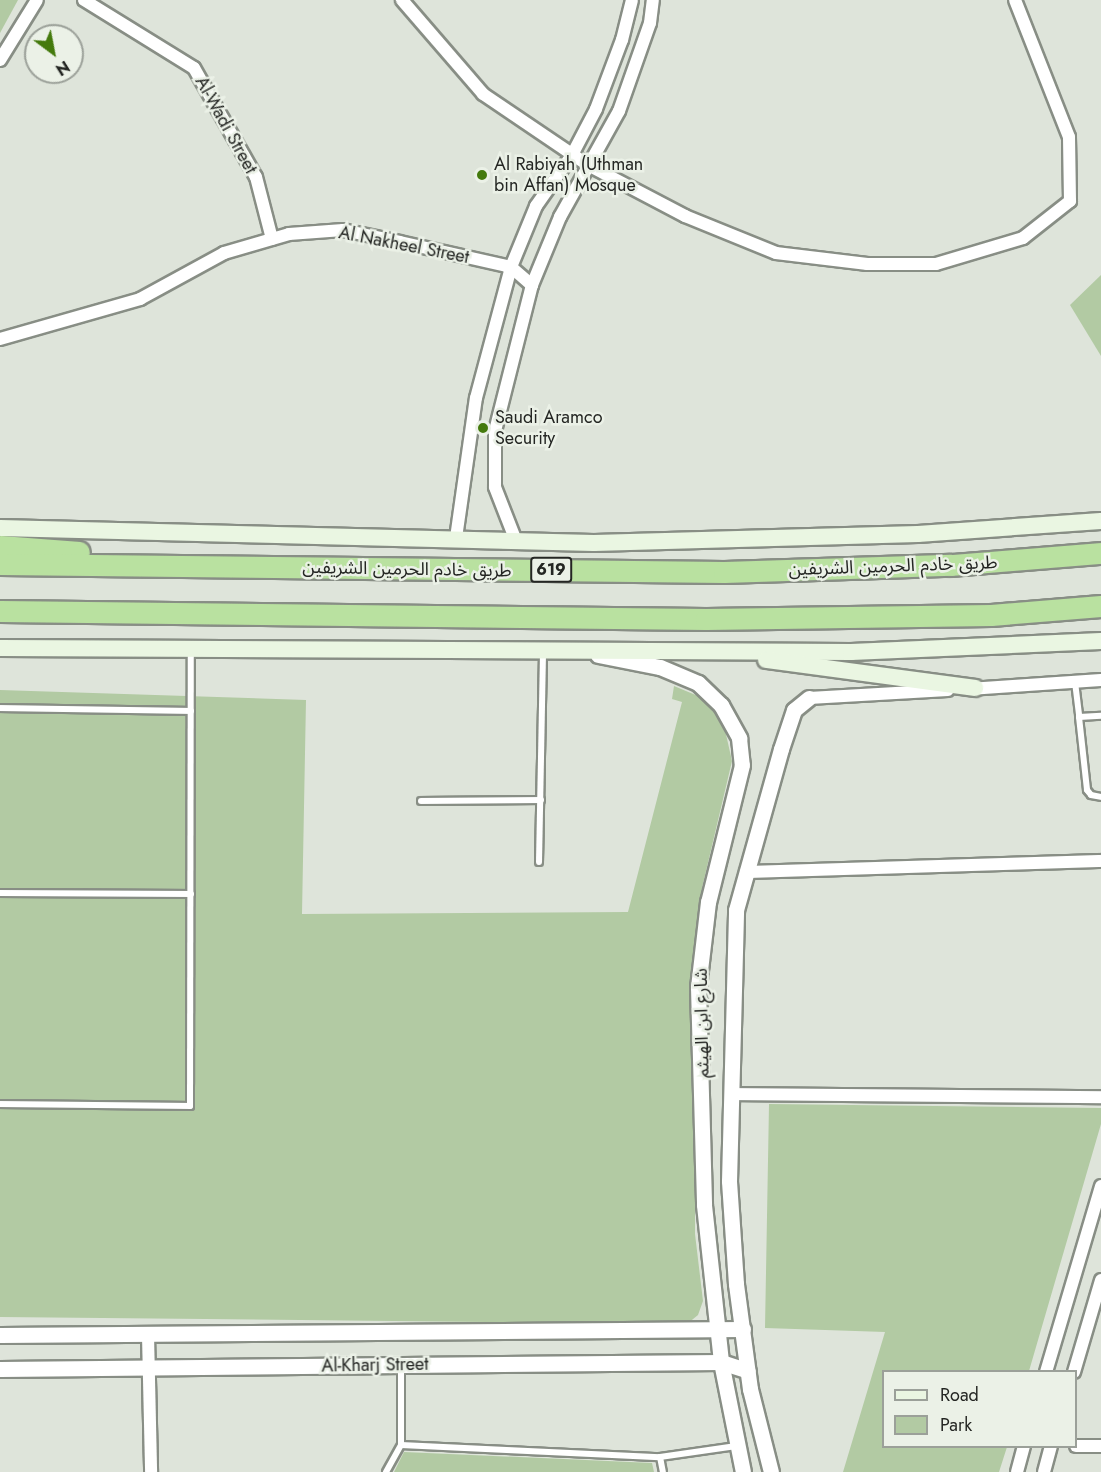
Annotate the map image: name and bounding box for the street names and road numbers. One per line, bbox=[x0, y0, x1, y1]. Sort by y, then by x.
street label: Al-Wadi Street bbox=[190, 73, 262, 177]
street label: Al Nakheel Street bbox=[337, 222, 471, 268]
street label: طريق خادم الحرمين الشريفين bbox=[788, 552, 998, 580]
street label: طريق خادم الحرمين الشريفين bbox=[302, 556, 512, 582]
road number: 619 bbox=[530, 557, 572, 583]
street label: شارع ابن الهيثم bbox=[690, 968, 714, 1078]
street label: Al-Kharj Street bbox=[321, 1353, 429, 1377]

